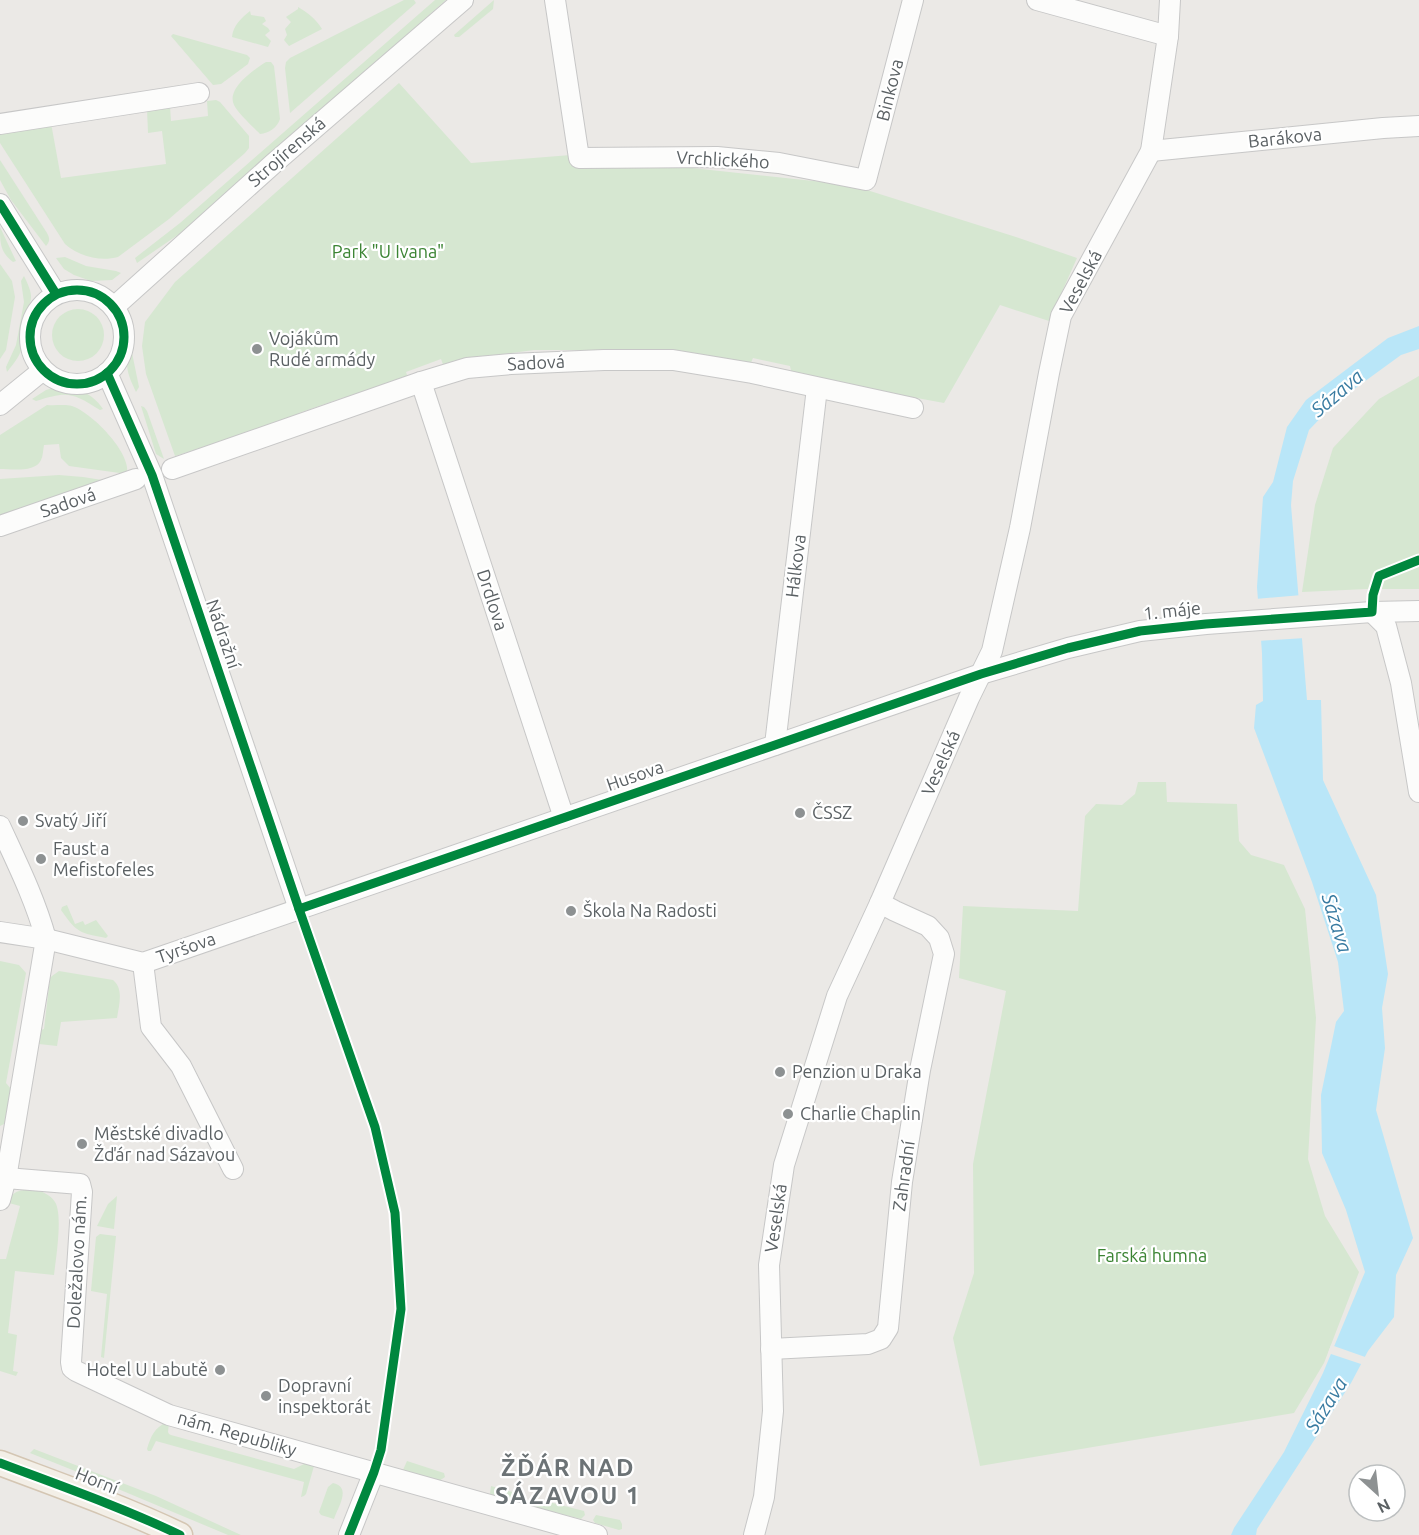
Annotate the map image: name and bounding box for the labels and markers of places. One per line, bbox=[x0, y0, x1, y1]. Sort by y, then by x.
place label: Vojákům Rudé armády bbox=[269, 328, 375, 369]
marker: Vojákům Rudé armády bbox=[250, 342, 264, 356]
place label: ČSSZ bbox=[812, 801, 852, 822]
marker: ČSSZ bbox=[793, 806, 807, 820]
place label: Svatý Jiří bbox=[35, 810, 107, 830]
marker: Svatý Jiří bbox=[16, 814, 30, 828]
place label: Faust a Mefistofeles bbox=[53, 838, 155, 879]
marker: Faust a Mefistofeles bbox=[34, 852, 48, 866]
place label: Škola Na Radosti bbox=[583, 899, 717, 920]
marker: Škola Na Radosti bbox=[564, 904, 578, 918]
place label: Penzion u Draka bbox=[792, 1061, 922, 1081]
marker: Penzion u Draka bbox=[773, 1065, 787, 1079]
place label: Charlie Chaplin bbox=[800, 1103, 921, 1123]
marker: Charlie Chaplin bbox=[781, 1107, 795, 1121]
place label: Městské divadlo Žďár nad Sázavou bbox=[94, 1123, 235, 1164]
marker: Městské divadlo Žďár nad Sázavou bbox=[75, 1137, 89, 1151]
place label: Hotel U Labutě bbox=[86, 1359, 208, 1379]
marker: Hotel U Labutě bbox=[213, 1363, 227, 1377]
place label: Dopravní inspektorát bbox=[278, 1375, 371, 1416]
marker: Dopravní inspektorát bbox=[259, 1389, 273, 1403]

